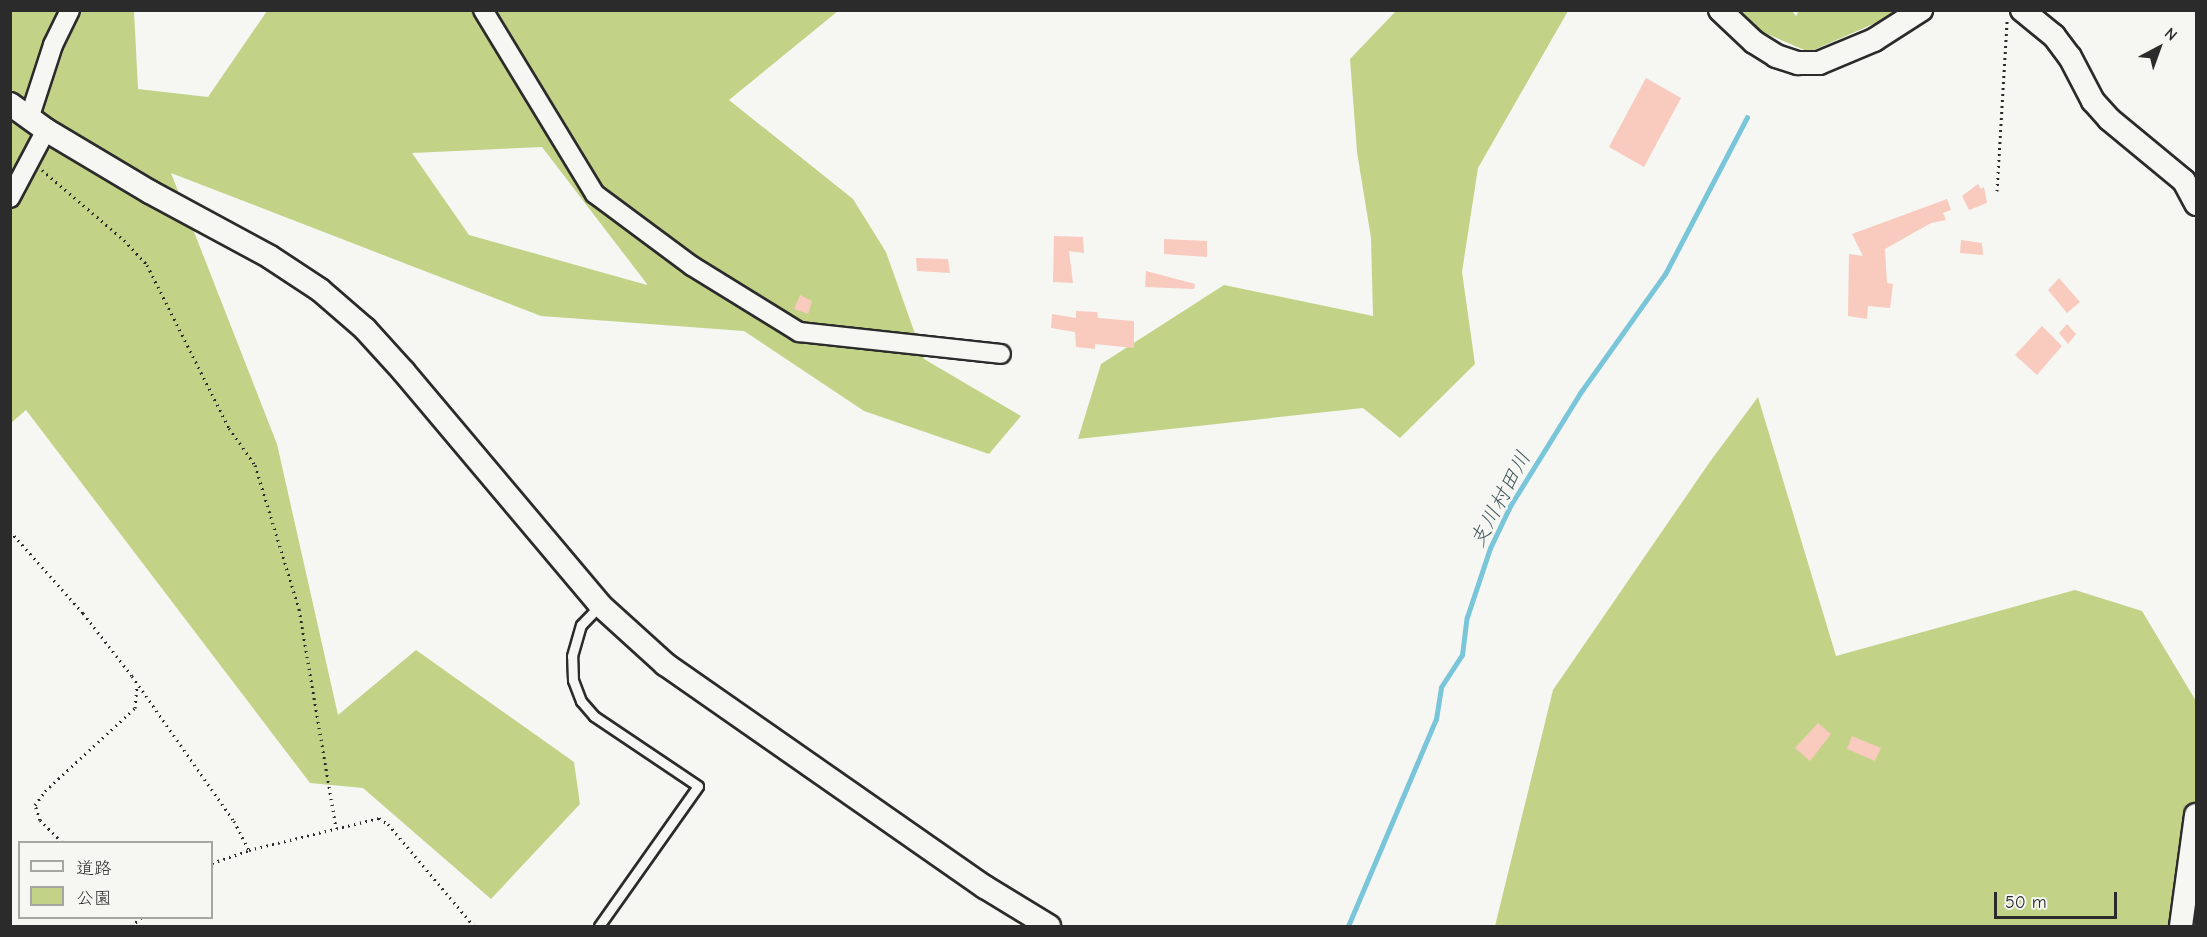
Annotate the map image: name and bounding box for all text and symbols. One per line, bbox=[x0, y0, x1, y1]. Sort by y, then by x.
north arrow bbox=[2129, 18, 2189, 78]
text: N bbox=[2161, 24, 2181, 45]
water label: 支川村田川 bbox=[1464, 447, 1536, 551]
legend bbox=[18, 841, 213, 919]
text: 道路 bbox=[76, 858, 112, 879]
scale bar bbox=[1997, 880, 2120, 918]
text: 公園 bbox=[76, 888, 112, 909]
text: 50 m bbox=[2005, 892, 2047, 913]

